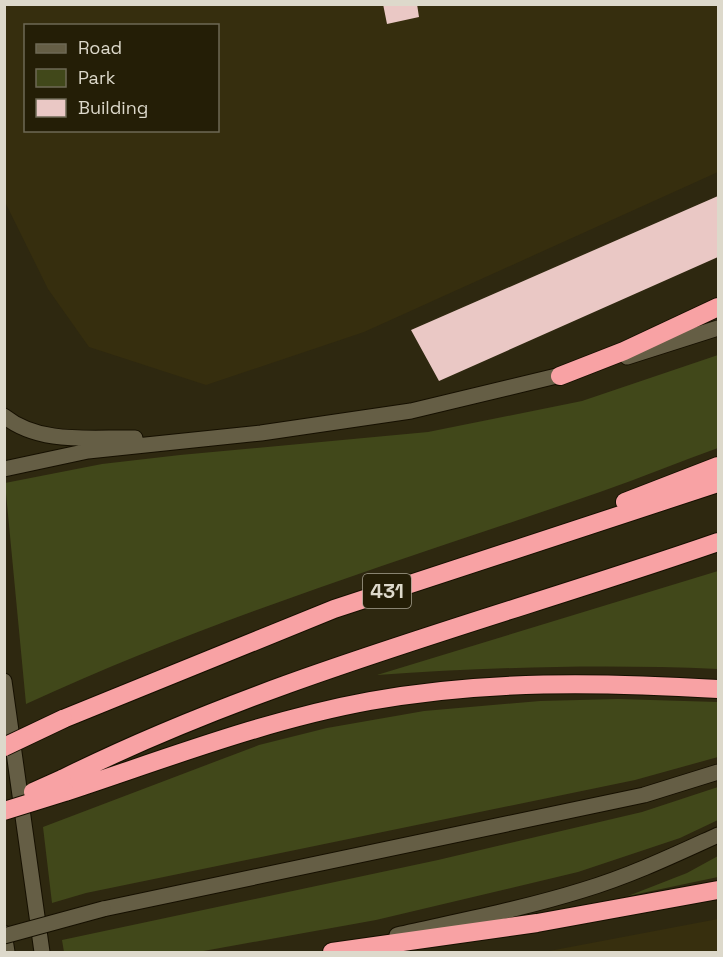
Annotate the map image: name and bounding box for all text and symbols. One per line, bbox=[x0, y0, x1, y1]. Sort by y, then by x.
legend bbox=[24, 24, 219, 132]
text: Road bbox=[78, 36, 122, 59]
text: Park bbox=[78, 66, 116, 89]
text: Building bbox=[78, 96, 148, 119]
road number: 431 bbox=[363, 574, 411, 608]

